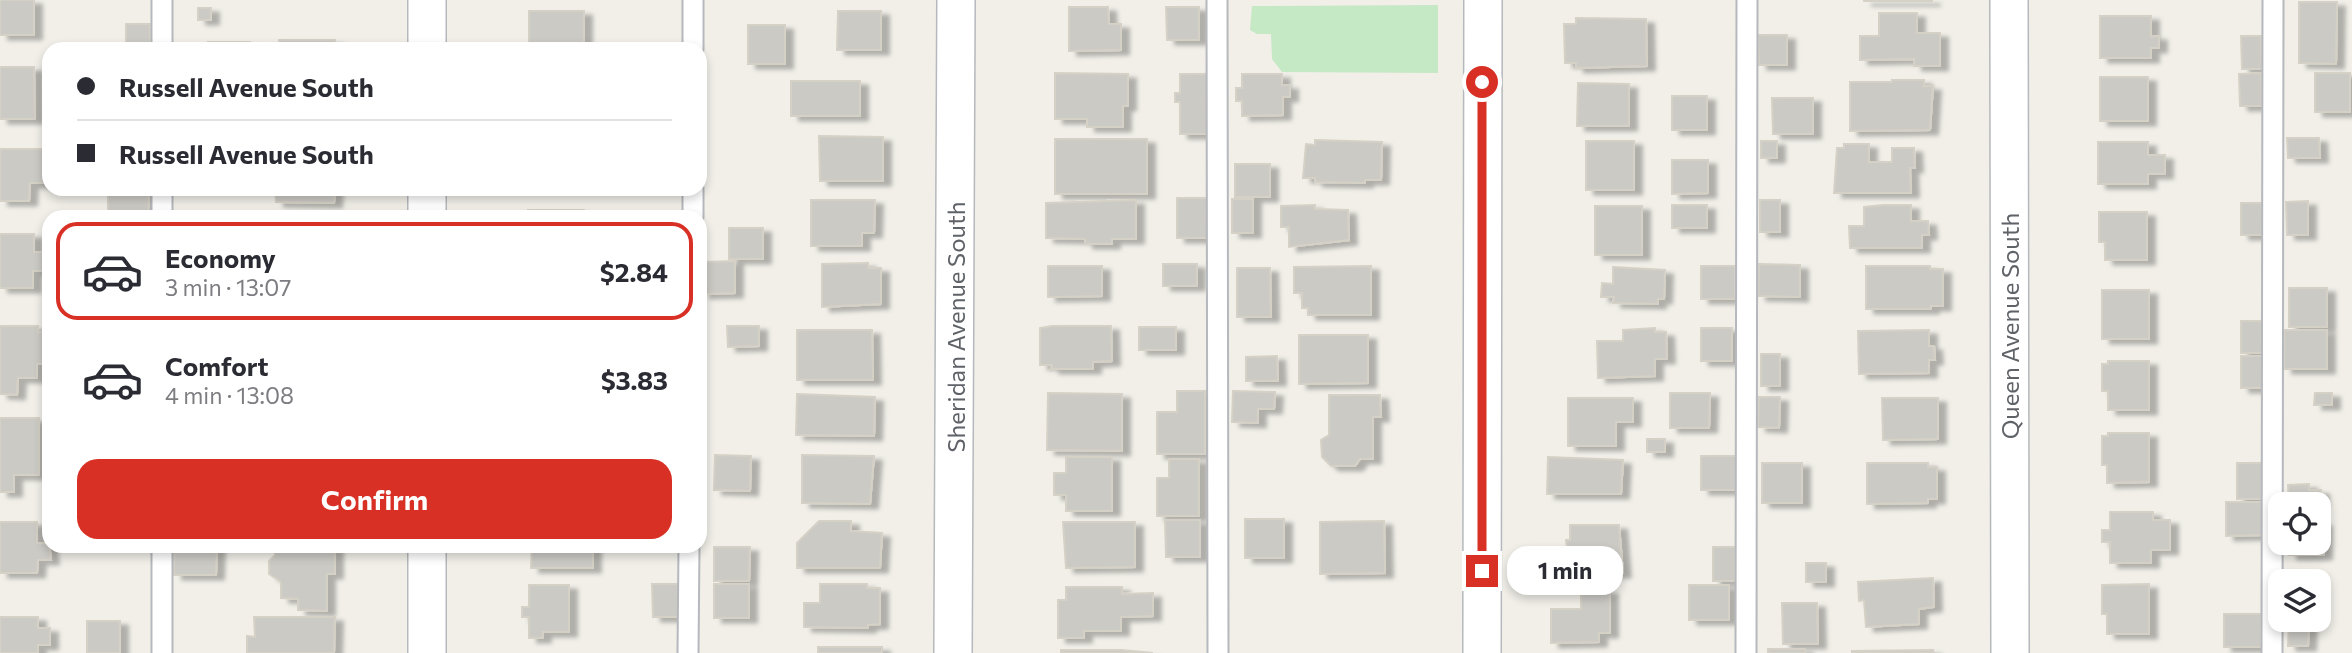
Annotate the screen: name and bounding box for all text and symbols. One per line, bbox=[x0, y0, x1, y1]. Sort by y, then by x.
route start bbox=[1466, 66, 1498, 98]
text: Russell Avenue South bbox=[119, 71, 374, 102]
text: Russell Avenue South bbox=[119, 138, 374, 169]
street label: Sheridan Avenue South bbox=[941, 201, 970, 453]
street label: Queen Avenue South bbox=[1995, 213, 2024, 439]
icon: car bbox=[81, 240, 144, 303]
text: Economy bbox=[165, 242, 276, 273]
text: $2.84 bbox=[600, 256, 668, 287]
text: 3 min · 13:07 bbox=[165, 273, 291, 301]
icon: car bbox=[81, 348, 144, 411]
text: Comfort bbox=[165, 350, 268, 381]
text: $3.83 bbox=[601, 364, 668, 395]
text: 4 min · 13:08 bbox=[165, 381, 294, 409]
button: Confirm bbox=[77, 459, 672, 539]
map controls bbox=[2268, 492, 2331, 632]
button: locate bbox=[2268, 492, 2331, 555]
callout: 1 min bbox=[1506, 546, 1622, 596]
route end bbox=[1466, 555, 1498, 587]
text: 1 min bbox=[1538, 556, 1592, 584]
button: layers bbox=[2268, 569, 2331, 632]

